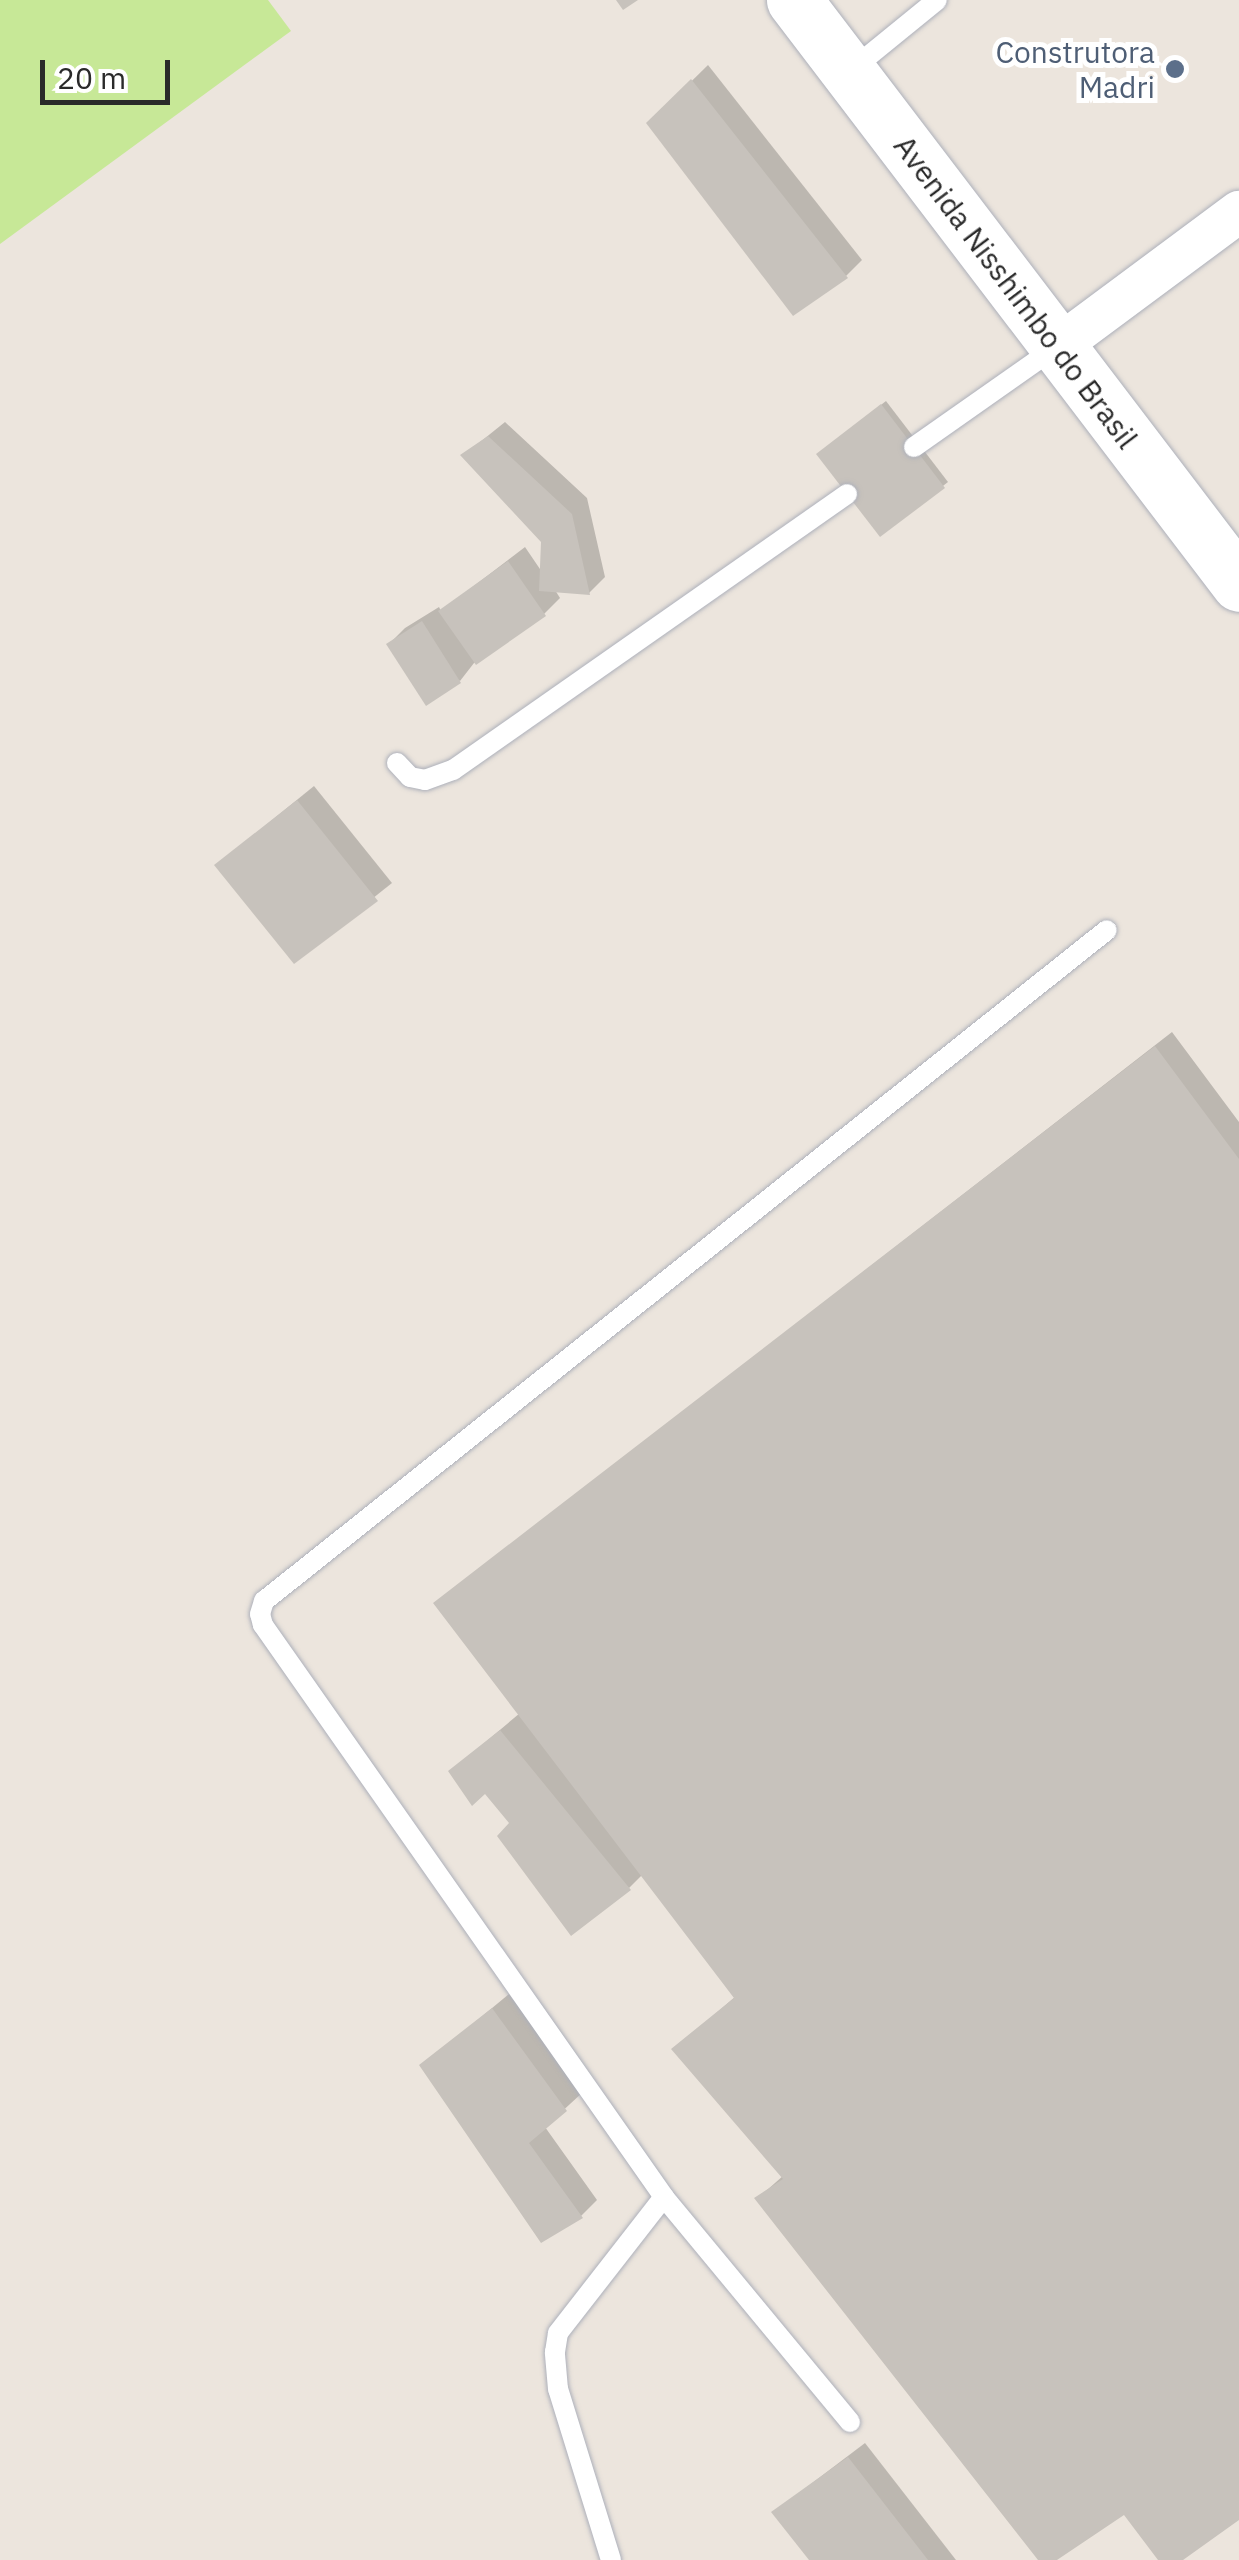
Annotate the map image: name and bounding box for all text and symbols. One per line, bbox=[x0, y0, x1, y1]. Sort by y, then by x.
place label: Construtora Madri bbox=[995, 34, 1155, 104]
scale bar bbox=[45, 40, 175, 102]
text: 20 m bbox=[57, 58, 126, 97]
marker: Construtora Madri bbox=[1164, 58, 1186, 80]
street label: Avenida Nisshimbo do Brasil bbox=[887, 128, 1145, 456]

